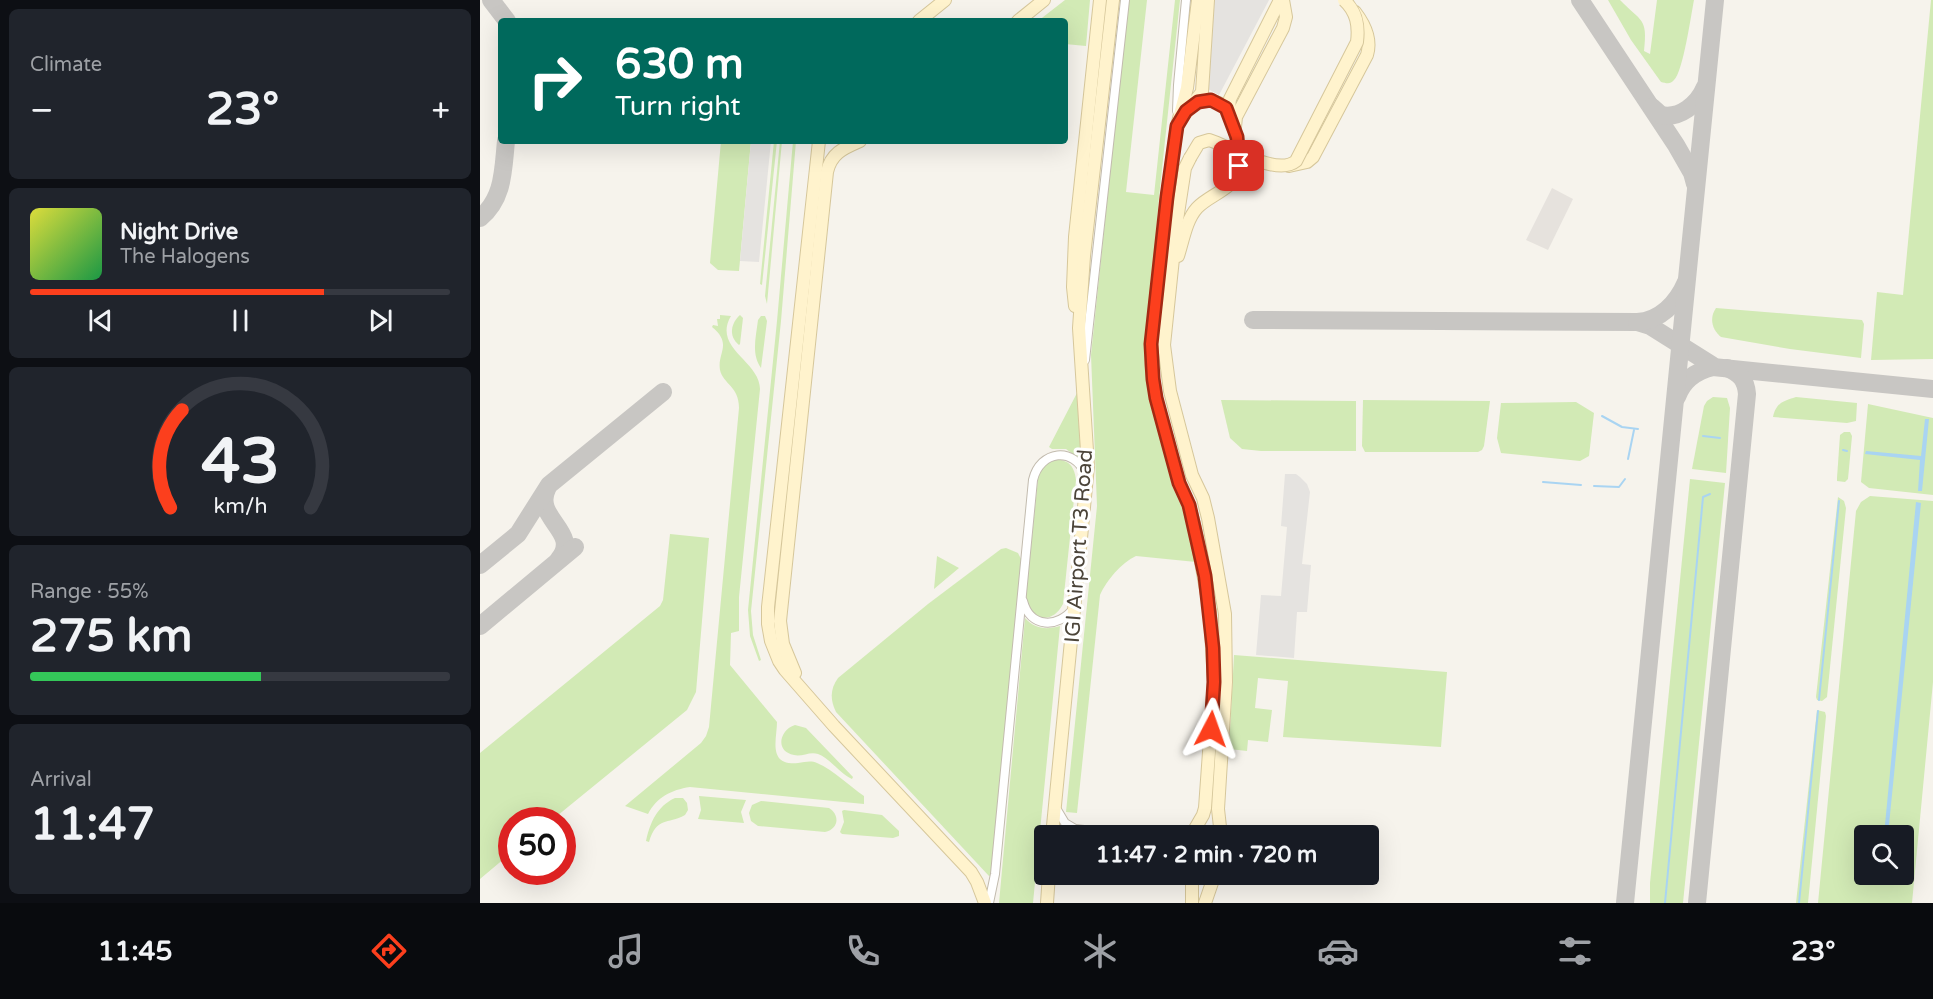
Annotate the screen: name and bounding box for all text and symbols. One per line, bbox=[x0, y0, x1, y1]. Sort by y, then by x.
text: 630 m bbox=[615, 39, 744, 90]
icon: right bbox=[516, 42, 594, 120]
text: Climate bbox=[30, 53, 102, 77]
text: 23° bbox=[206, 83, 279, 137]
text: Turn right bbox=[615, 90, 741, 123]
text: − bbox=[30, 91, 54, 130]
text: + bbox=[431, 91, 450, 130]
pin bbox=[1213, 140, 1264, 191]
icon: arrive bbox=[1222, 149, 1255, 182]
text: Night Drive bbox=[120, 219, 238, 245]
text: The Halogens bbox=[120, 245, 250, 269]
icon: previous bbox=[84, 304, 117, 337]
icon: pause bbox=[224, 304, 257, 337]
icon: next bbox=[364, 304, 397, 337]
text: 43 bbox=[201, 426, 279, 501]
street label: IGI Airport T3 Road bbox=[1060, 448, 1098, 644]
text: km/h bbox=[213, 494, 267, 520]
text: Range · 55% bbox=[30, 580, 149, 604]
text: 275 km bbox=[30, 610, 192, 664]
position arrow bbox=[1179, 697, 1243, 761]
text: Arrival bbox=[30, 768, 92, 792]
text: 11:47 bbox=[30, 798, 155, 852]
speed limit sign: 50 bbox=[498, 807, 576, 885]
map controls bbox=[1854, 825, 1914, 885]
button: search bbox=[1854, 825, 1914, 885]
text: 11:47 · 2 min · 720 m bbox=[1096, 842, 1317, 868]
icon: directions bbox=[368, 930, 410, 972]
icon: music bbox=[605, 930, 647, 972]
icon: phone bbox=[842, 930, 884, 972]
icon: climate bbox=[1079, 930, 1121, 972]
icon: car bbox=[1317, 930, 1359, 972]
icon: filters bbox=[1554, 930, 1596, 972]
text: 11:45 bbox=[98, 935, 172, 968]
text: 23° bbox=[1791, 935, 1835, 968]

